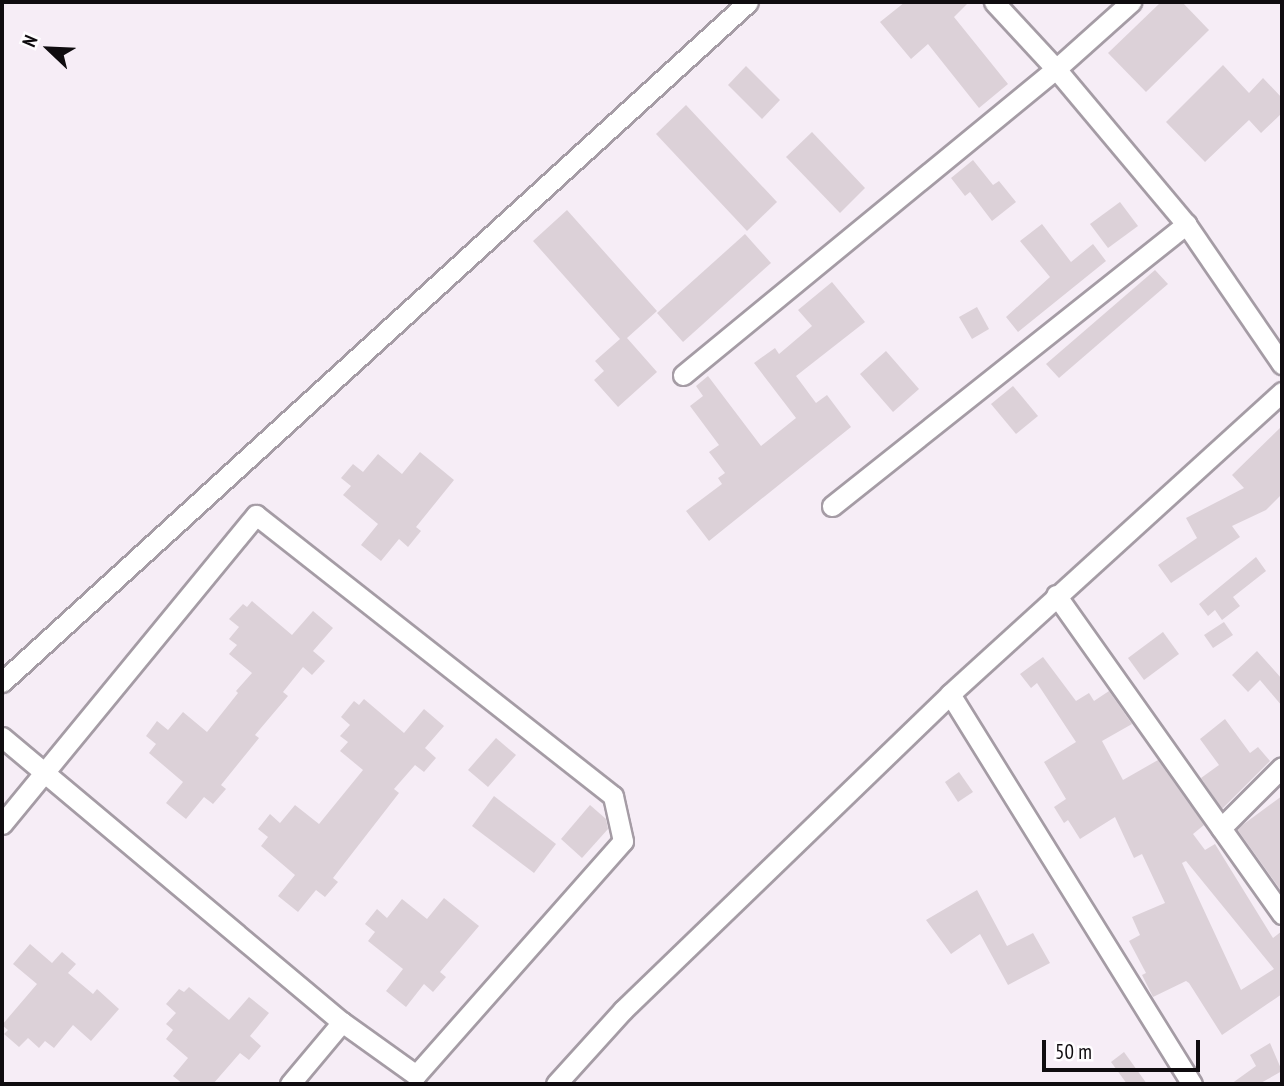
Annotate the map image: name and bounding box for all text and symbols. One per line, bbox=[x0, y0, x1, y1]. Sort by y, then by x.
north arrow bbox=[14, 14, 84, 84]
text: N bbox=[17, 31, 43, 50]
scale bar bbox=[1046, 1026, 1204, 1070]
text: 50 m bbox=[1055, 1038, 1092, 1065]

